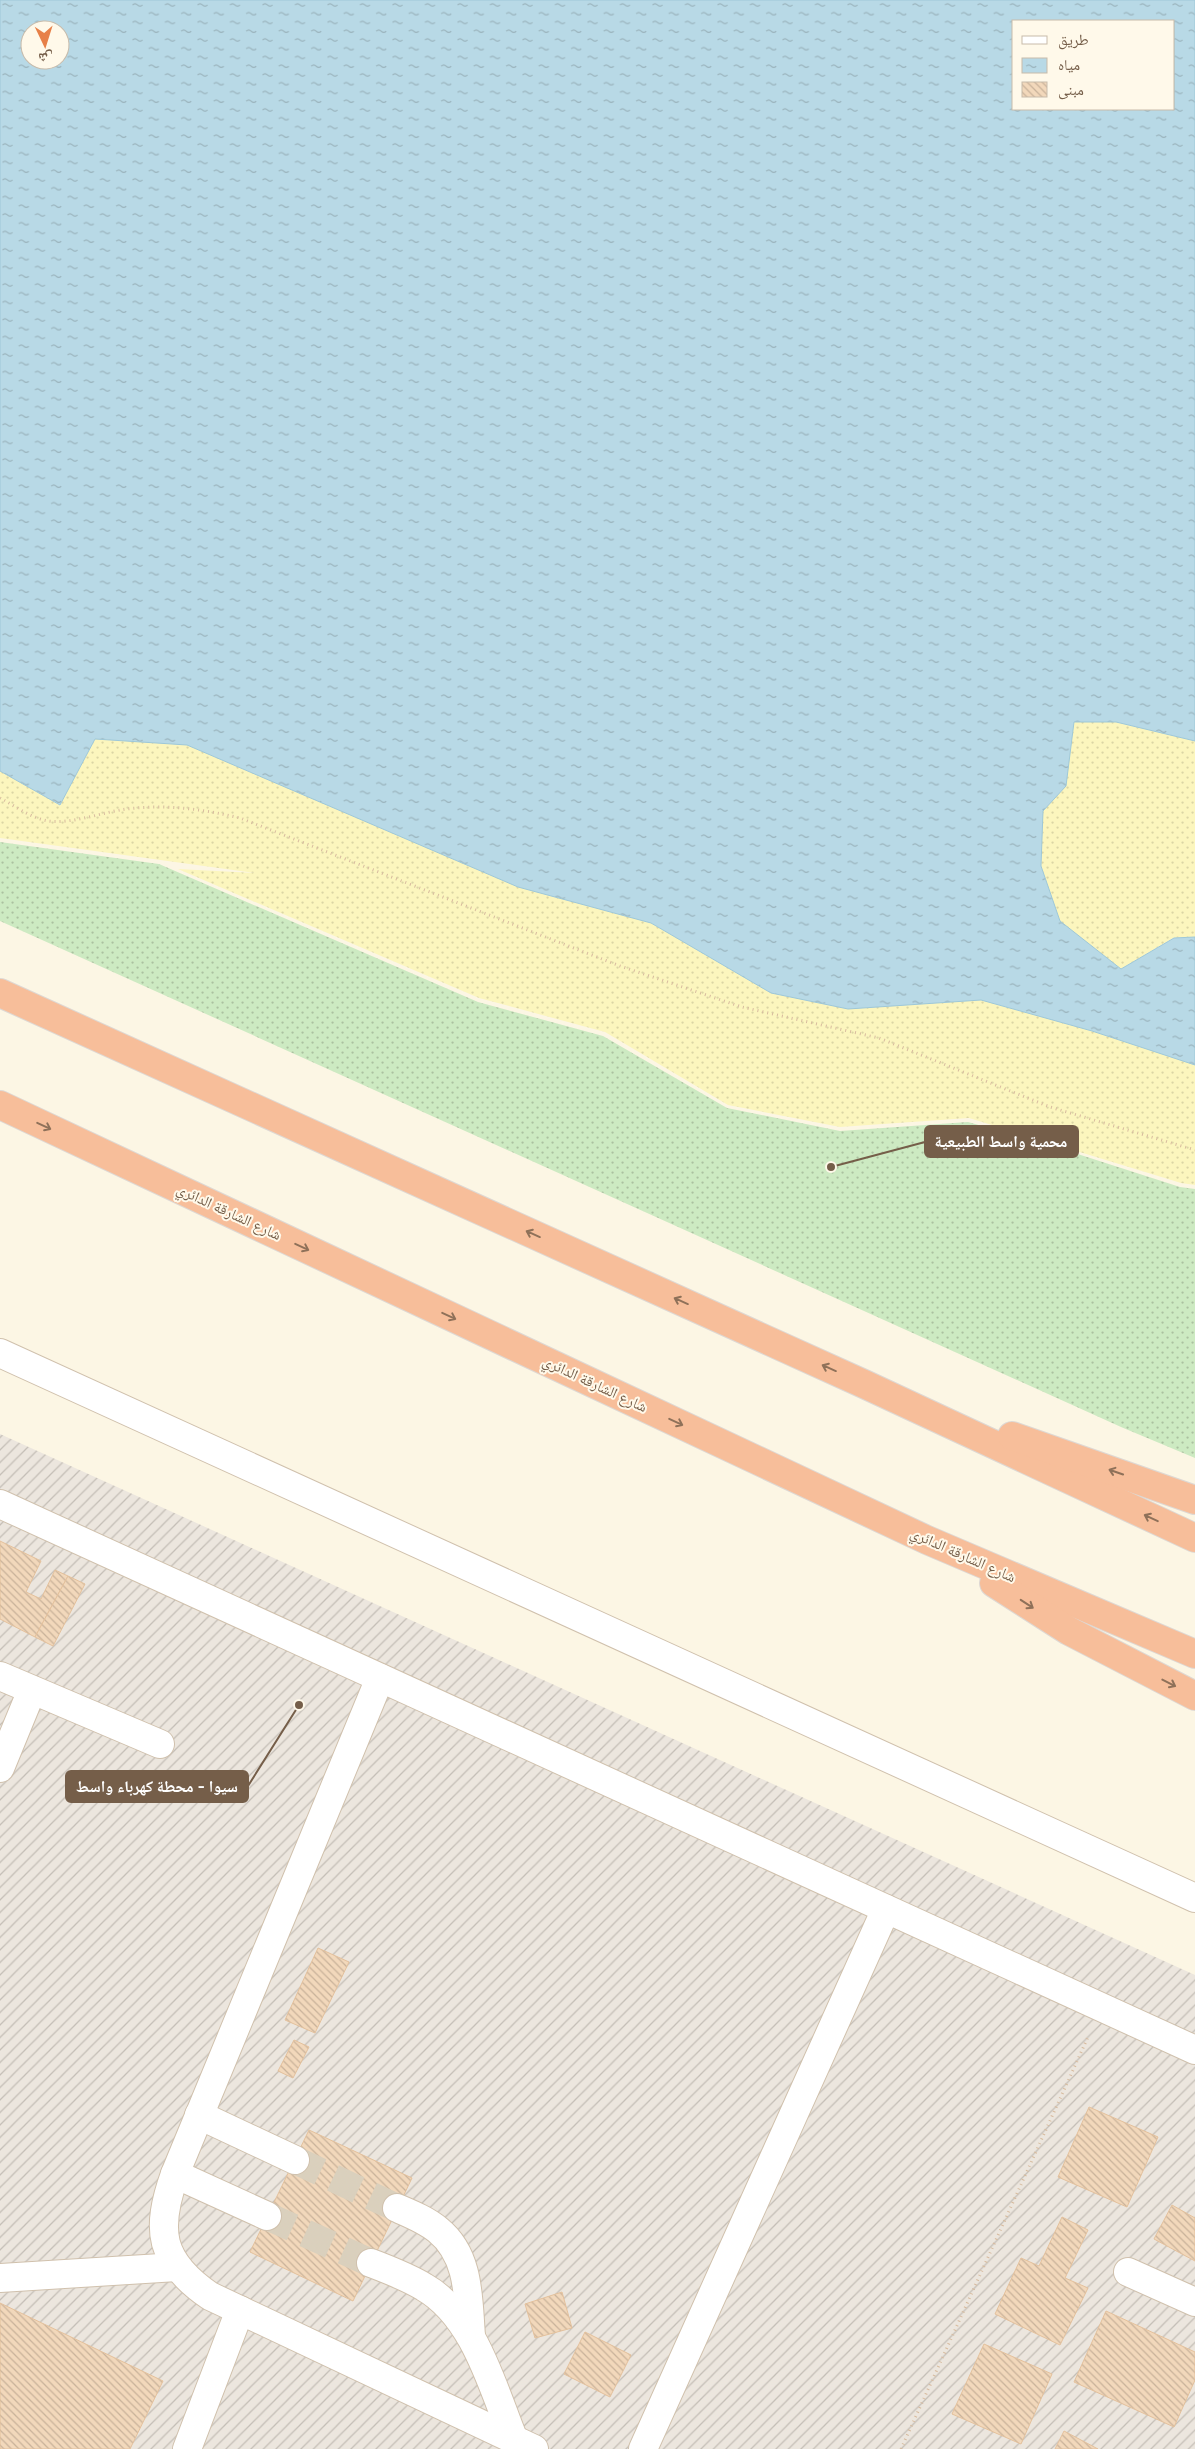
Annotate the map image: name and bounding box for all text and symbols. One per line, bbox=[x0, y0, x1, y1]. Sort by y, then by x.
north arrow bbox=[20, 20, 70, 70]
legend bbox=[1012, 20, 1175, 110]
text: طريق bbox=[1058, 30, 1089, 50]
text: ش bbox=[38, 48, 54, 67]
text: مياه bbox=[1058, 55, 1080, 74]
text: مبنى bbox=[1058, 80, 1084, 100]
one-way arrow bbox=[36, 1121, 51, 1131]
callout: محمية واسط الطبيعية bbox=[925, 1126, 1078, 1157]
text: محمية واسط الطبيعية bbox=[935, 1131, 1067, 1151]
street label: شارع الشارقة الدائري bbox=[173, 1179, 285, 1247]
one-way arrow bbox=[526, 1229, 541, 1238]
one-way arrow bbox=[294, 1242, 309, 1252]
one-way arrow bbox=[674, 1295, 689, 1305]
one-way arrow bbox=[441, 1311, 456, 1321]
street label: شارع الشارقة الدائري bbox=[539, 1351, 651, 1419]
one-way arrow bbox=[822, 1362, 837, 1372]
one-way arrow bbox=[668, 1418, 683, 1427]
one-way arrow bbox=[1109, 1467, 1124, 1476]
one-way arrow bbox=[1144, 1512, 1159, 1522]
street label: شارع الشارقة الدائري bbox=[906, 1523, 1019, 1589]
one-way arrow bbox=[1020, 1599, 1034, 1609]
one-way arrow bbox=[1161, 1679, 1176, 1688]
callout: سيوا - محطة كهرباء واسط bbox=[66, 1771, 248, 1802]
text: سيوا - محطة كهرباء واسط bbox=[76, 1776, 238, 1796]

